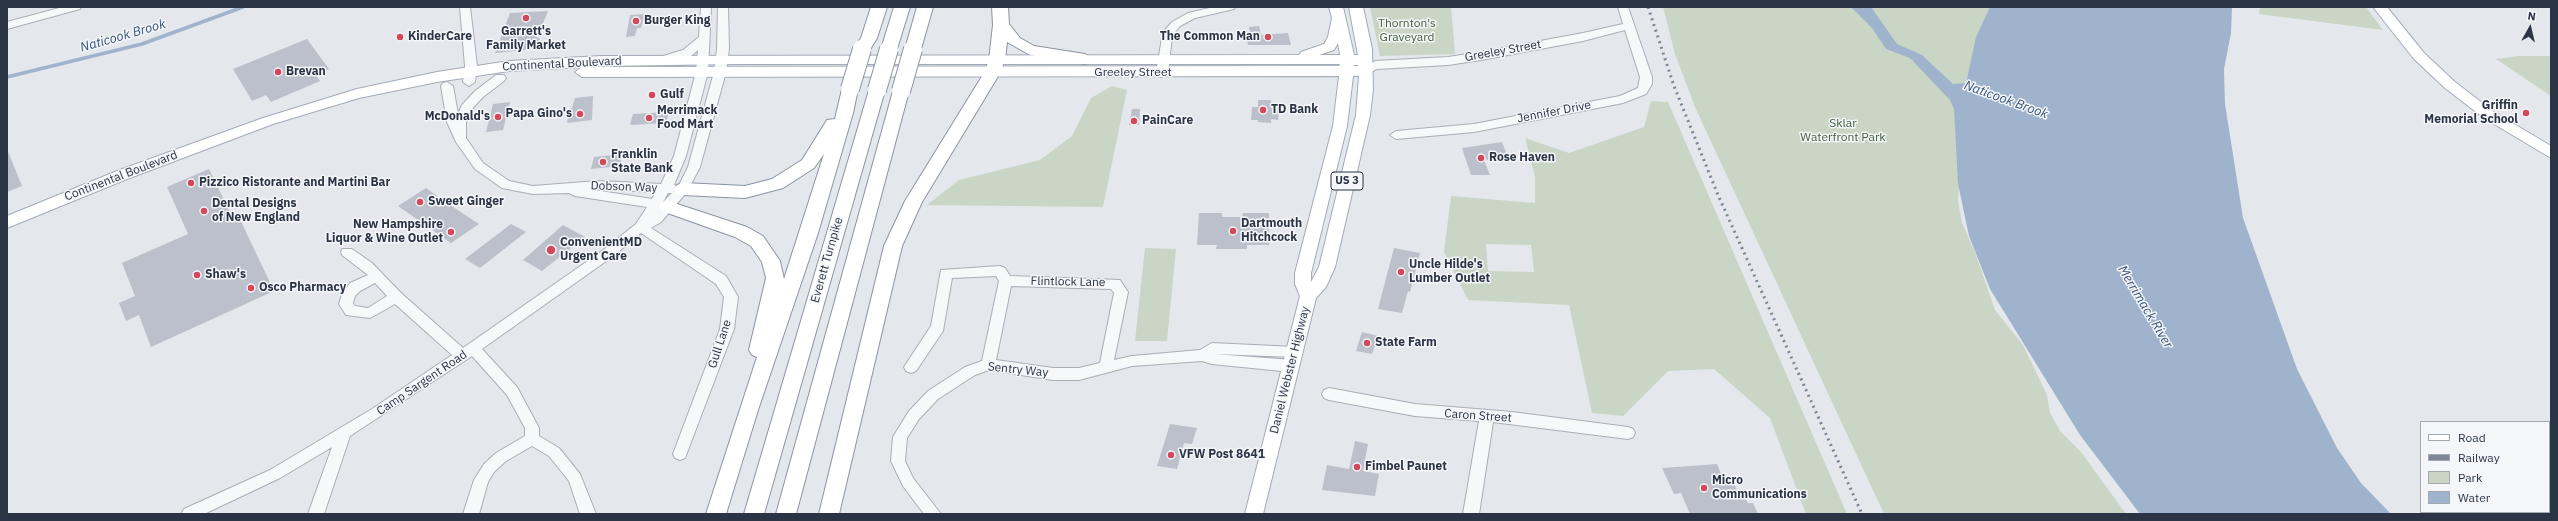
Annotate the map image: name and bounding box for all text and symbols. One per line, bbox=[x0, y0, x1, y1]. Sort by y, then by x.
north arrow bbox=[2510, 8, 2550, 48]
text: N bbox=[2527, 9, 2537, 24]
marker: Garrett's Family Market bbox=[521, 13, 531, 23]
place label: Burger King bbox=[644, 14, 710, 28]
water label: Naticook Brook bbox=[78, 16, 168, 56]
marker: Burger King bbox=[631, 16, 641, 26]
park label: Thornton's Graveyard bbox=[1378, 17, 1436, 45]
place label: Garrett's Family Market bbox=[486, 25, 566, 53]
place label: KinderCare bbox=[408, 30, 472, 44]
place label: The Common Man bbox=[1160, 30, 1260, 44]
marker: KinderCare bbox=[395, 32, 405, 42]
marker: The Common Man bbox=[1263, 32, 1273, 42]
street label: Greeley Street bbox=[1464, 37, 1542, 65]
street label: Continental Boulevard bbox=[502, 54, 622, 74]
place label: Brevan bbox=[286, 65, 326, 79]
street label: Greeley Street bbox=[1094, 66, 1172, 80]
marker: Brevan bbox=[273, 67, 283, 77]
water label: Naticook Brook bbox=[1962, 78, 2050, 122]
place label: Gulf bbox=[660, 88, 684, 102]
marker: Gulf bbox=[647, 90, 657, 100]
street label: Jennifer Drive bbox=[1516, 98, 1592, 126]
place label: Griffin Memorial School bbox=[2424, 99, 2518, 127]
place label: TD Bank bbox=[1271, 103, 1318, 117]
place label: Merrimack Food Mart bbox=[657, 104, 717, 132]
marker: TD Bank bbox=[1258, 105, 1268, 115]
place label: Papa Gino's bbox=[506, 107, 572, 121]
marker: Griffin Memorial School bbox=[2521, 108, 2531, 118]
marker: Papa Gino's bbox=[575, 109, 585, 119]
place label: McDonald's bbox=[425, 110, 490, 124]
marker: McDonald's bbox=[493, 112, 503, 122]
marker: Merrimack Food Mart bbox=[644, 113, 654, 123]
place label: PainCare bbox=[1142, 114, 1193, 128]
marker: PainCare bbox=[1129, 116, 1139, 126]
park label: Sklar Waterfront Park bbox=[1800, 117, 1886, 145]
street label: Continental Boulevard bbox=[63, 148, 179, 204]
place label: Franklin State Bank bbox=[611, 148, 673, 176]
place label: Rose Haven bbox=[1489, 151, 1555, 165]
marker: Rose Haven bbox=[1476, 153, 1486, 163]
marker: Franklin State Bank bbox=[598, 157, 608, 167]
road number: US 3 bbox=[1331, 172, 1363, 190]
place label: Pizzico Ristorante and Martini Bar bbox=[199, 176, 390, 190]
marker: Pizzico Ristorante and Martini Bar bbox=[186, 178, 196, 188]
street label: Dobson Way bbox=[590, 179, 658, 195]
place label: Sweet Ginger bbox=[428, 195, 504, 209]
place label: Dental Designs of New England bbox=[212, 197, 300, 225]
marker: Sweet Ginger bbox=[415, 197, 425, 207]
marker: Dental Designs of New England bbox=[199, 206, 209, 216]
street label: Everett Turnpike bbox=[808, 216, 846, 304]
place label: Dartmouth Hitchcock bbox=[1241, 217, 1302, 245]
place label: New Hampshire Liquor & Wine Outlet bbox=[326, 218, 443, 246]
marker: Dartmouth Hitchcock bbox=[1228, 226, 1238, 236]
marker: New Hampshire Liquor & Wine Outlet bbox=[446, 227, 456, 237]
place label: ConvenientMD Urgent Care bbox=[560, 236, 642, 264]
marker: ConvenientMD Urgent Care bbox=[545, 244, 557, 256]
place label: Uncle Hilde's Lumber Outlet bbox=[1409, 258, 1490, 286]
water label: Merrimack River bbox=[2114, 263, 2176, 351]
marker: Uncle Hilde's Lumber Outlet bbox=[1396, 267, 1406, 277]
place label: Shaw's bbox=[205, 268, 246, 282]
marker: Shaw's bbox=[192, 270, 202, 280]
street label: Flintlock Lane bbox=[1030, 274, 1106, 290]
place label: Osco Pharmacy bbox=[259, 281, 346, 295]
marker: Osco Pharmacy bbox=[246, 283, 256, 293]
street label: Daniel Webster Highway bbox=[1267, 305, 1313, 435]
street label: Gull Lane bbox=[705, 318, 735, 370]
place label: State Farm bbox=[1375, 336, 1437, 350]
marker: State Farm bbox=[1362, 338, 1372, 348]
street label: Camp Sargent Road bbox=[374, 347, 470, 419]
street label: Sentry Way bbox=[987, 360, 1049, 380]
street label: Caron Street bbox=[1444, 406, 1512, 426]
legend bbox=[2420, 421, 2550, 513]
text: Road bbox=[2458, 430, 2486, 445]
place label: VFW Post 8641 bbox=[1179, 448, 1265, 462]
marker: VFW Post 8641 bbox=[1166, 450, 1176, 460]
text: Railway bbox=[2458, 450, 2500, 465]
place label: Fimbel Paunet bbox=[1365, 460, 1447, 474]
marker: Fimbel Paunet bbox=[1352, 462, 1362, 472]
text: Park bbox=[2458, 470, 2482, 485]
place label: Micro Communications bbox=[1712, 474, 1807, 502]
marker: Micro Communications bbox=[1699, 483, 1709, 493]
text: Water bbox=[2458, 490, 2490, 505]

